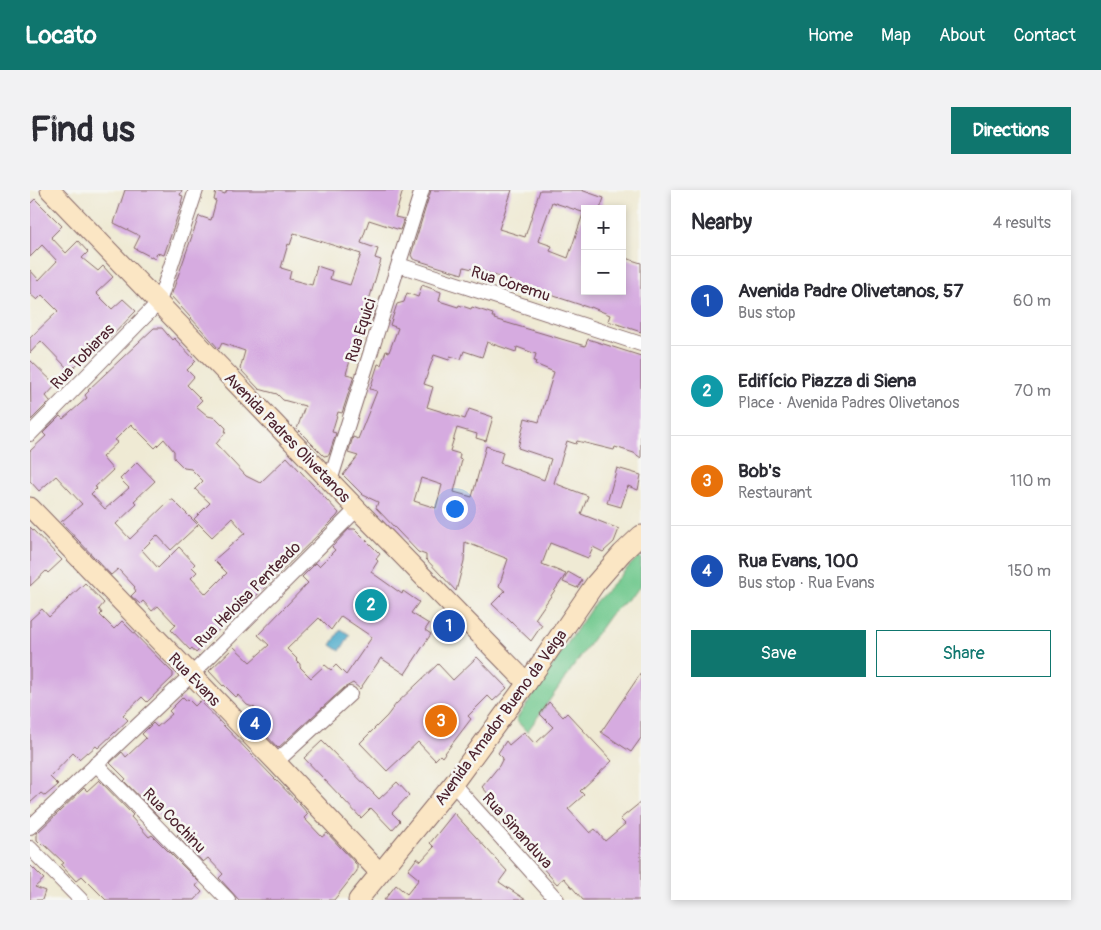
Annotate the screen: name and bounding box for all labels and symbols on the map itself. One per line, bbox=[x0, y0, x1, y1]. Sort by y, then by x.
street label: Rua Coremu bbox=[469, 262, 553, 306]
street label: Rua Equici bbox=[341, 296, 381, 365]
street label: Rua Tobiaras bbox=[47, 320, 119, 394]
street label: Avenida Padres Olivetanos bbox=[220, 368, 355, 507]
your location bbox=[442, 496, 468, 522]
street label: Rua Heloisa Penteado bbox=[190, 537, 305, 652]
pin: 2 bbox=[355, 586, 387, 624]
pin: 1 bbox=[433, 607, 465, 645]
street label: Avenida Amador Bueno da Veiga bbox=[430, 626, 571, 809]
street label: Rua Evans bbox=[164, 649, 225, 711]
pin: 3 bbox=[425, 702, 457, 740]
pin: 4 bbox=[239, 705, 271, 743]
street label: Rua Cochinu bbox=[139, 784, 210, 857]
street label: Rua Sinanduva bbox=[478, 788, 557, 873]

